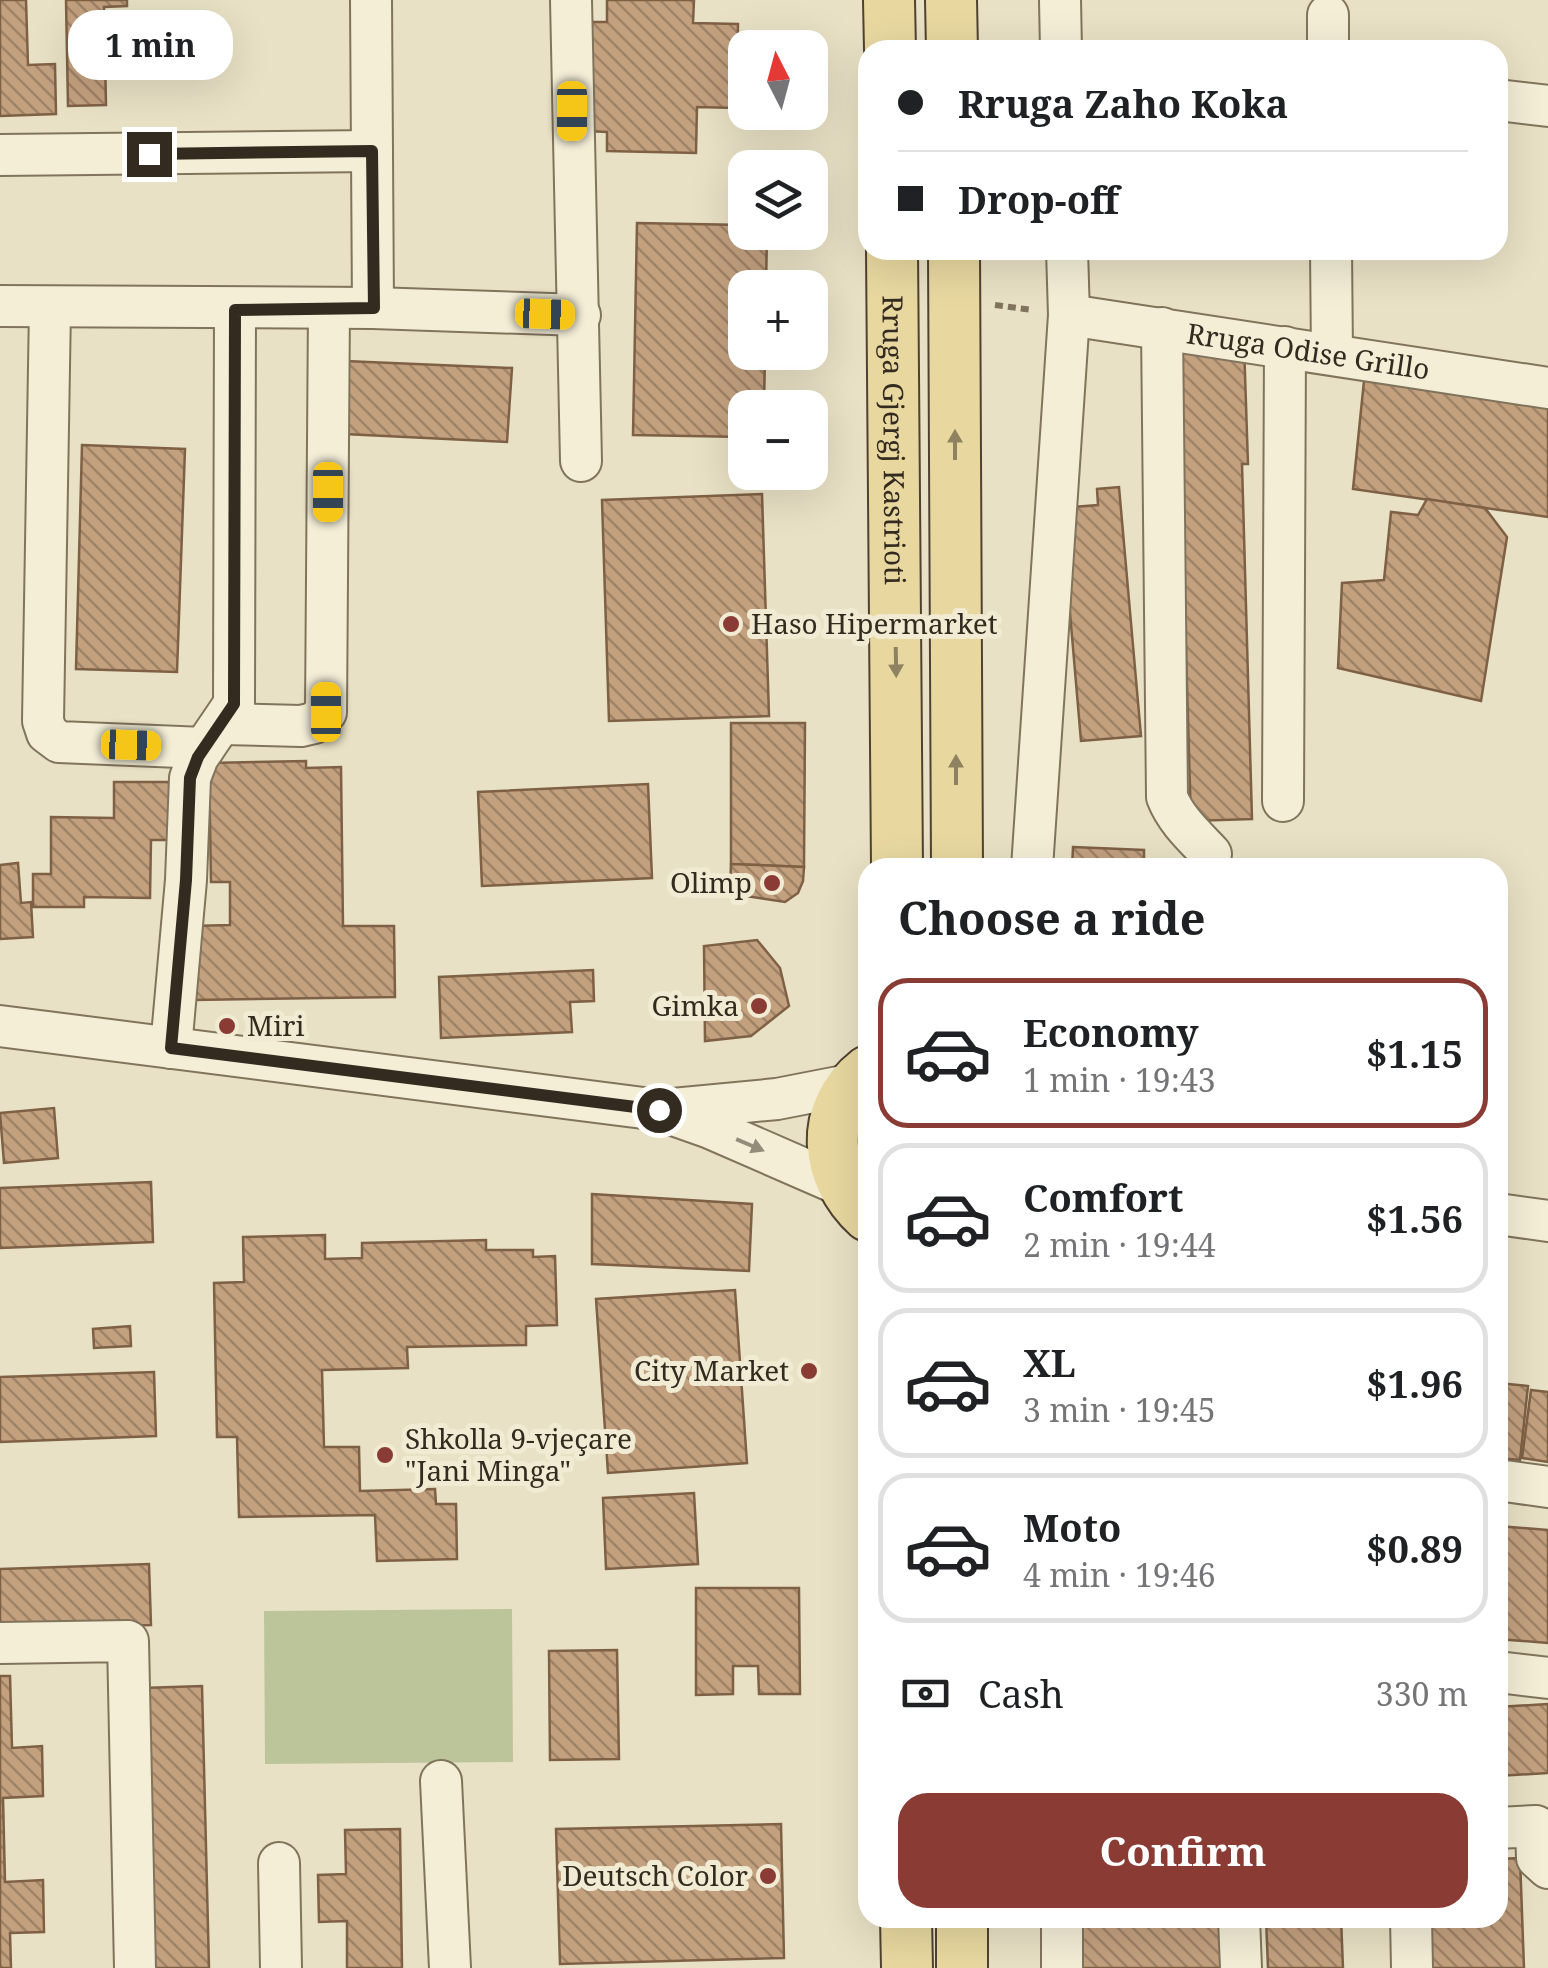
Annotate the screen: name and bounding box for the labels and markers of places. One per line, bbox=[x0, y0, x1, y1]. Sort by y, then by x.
place label: Haso Hipermarket bbox=[751, 604, 998, 642]
marker: Haso Hipermarket bbox=[720, 613, 742, 635]
place label: Olimp bbox=[670, 863, 752, 901]
marker: Olimp bbox=[761, 872, 783, 894]
place label: Gimka bbox=[651, 986, 739, 1024]
marker: Gimka bbox=[748, 995, 770, 1017]
place label: Miri bbox=[247, 1006, 304, 1044]
marker: Miri bbox=[216, 1015, 238, 1037]
place label: City Market bbox=[634, 1351, 789, 1389]
marker: City Market bbox=[798, 1360, 820, 1382]
place label: Shkolla 9-vjeçare "Jani Minga" bbox=[405, 1419, 632, 1489]
marker: Shkolla 9-vjeçare "Jani Minga" bbox=[374, 1444, 396, 1466]
place label: Deutsch Color bbox=[562, 1856, 748, 1894]
marker: Deutsch Color bbox=[757, 1865, 779, 1887]

